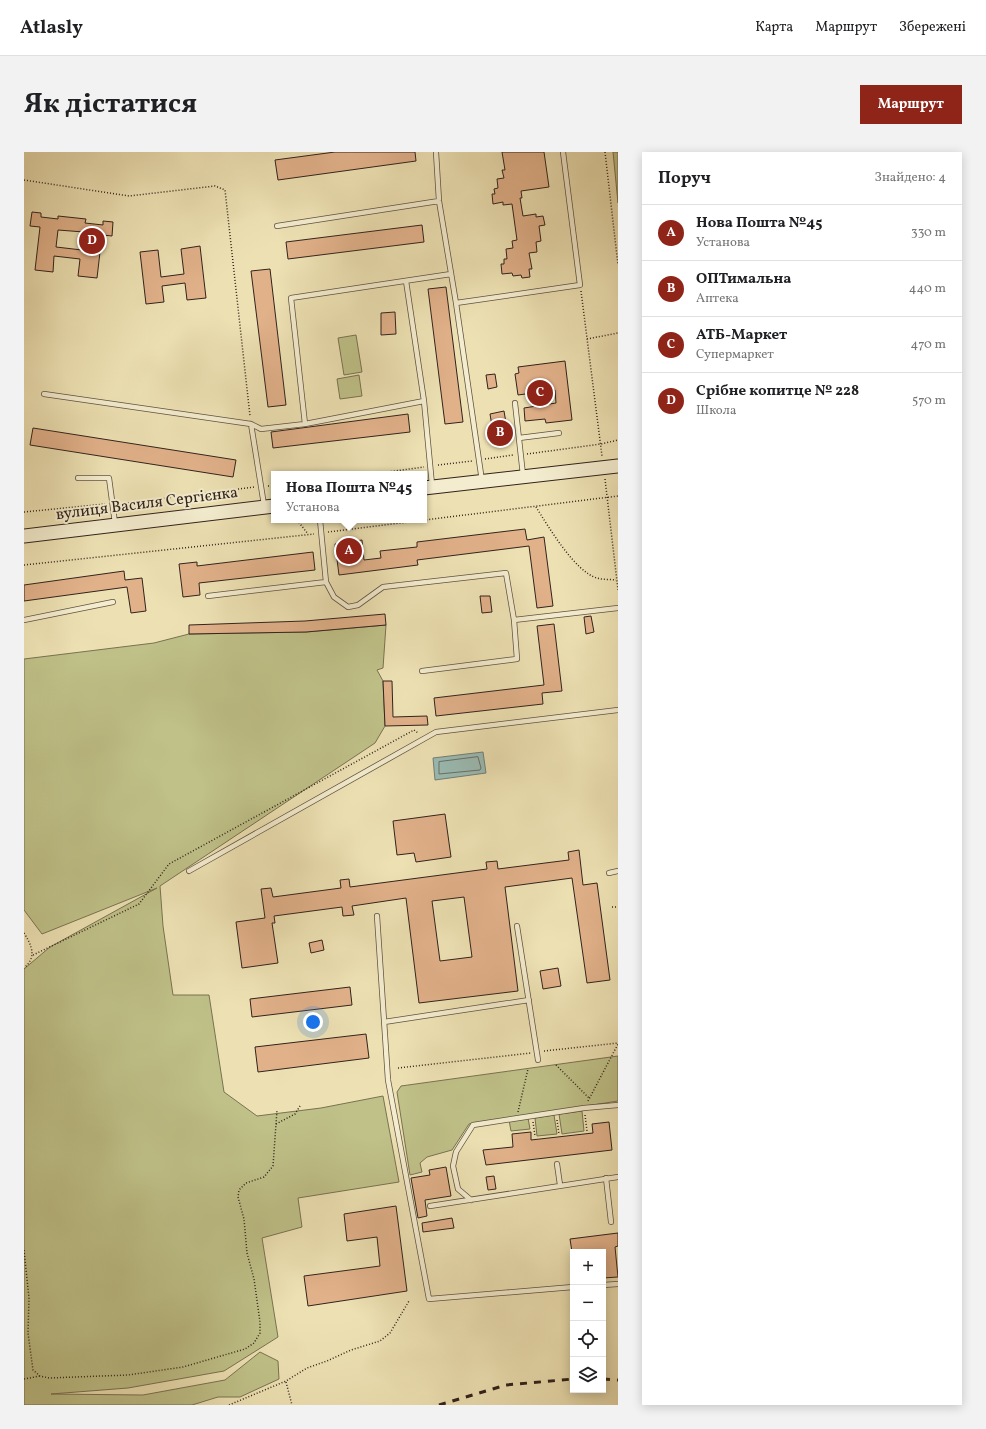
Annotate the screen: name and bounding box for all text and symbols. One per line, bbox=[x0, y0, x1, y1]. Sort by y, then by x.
text: Atlasly bbox=[20, 15, 83, 41]
text: Карта bbox=[755, 18, 793, 37]
text: Маршрут bbox=[815, 18, 877, 37]
text: Збережені bbox=[899, 18, 966, 37]
text: Як дістатися bbox=[24, 85, 197, 124]
button: Маршрут bbox=[860, 85, 962, 124]
text: Поруч bbox=[658, 167, 711, 190]
text: Знайдено: 4 bbox=[874, 169, 946, 187]
text: Нова Пошта №45 bbox=[696, 213, 822, 234]
text: A bbox=[666, 224, 676, 242]
text: 330 m bbox=[911, 224, 946, 242]
pin: D bbox=[79, 226, 105, 256]
text: Установа bbox=[696, 234, 750, 252]
text: ОПТимальна bbox=[696, 269, 791, 290]
text: B bbox=[667, 280, 675, 298]
text: 440 m bbox=[909, 280, 946, 298]
text: Аптека bbox=[696, 290, 739, 308]
text: АТБ-Маркет bbox=[696, 325, 787, 346]
text: C bbox=[667, 336, 675, 354]
text: 470 m bbox=[911, 336, 946, 354]
text: Супермаркет bbox=[696, 346, 774, 364]
pin: C bbox=[527, 378, 553, 408]
text: Срібне копитце № 228 bbox=[696, 381, 859, 402]
text: D bbox=[666, 392, 676, 410]
text: 570 m bbox=[912, 392, 946, 410]
text: Школа bbox=[696, 402, 736, 420]
pin: B bbox=[487, 418, 513, 448]
popup bbox=[271, 471, 427, 523]
text: Нова Пошта №45 bbox=[286, 478, 412, 499]
street label: вулиця Василя Сергієнка bbox=[55, 482, 239, 526]
text: Установа bbox=[286, 499, 340, 517]
pin: A bbox=[336, 536, 362, 566]
your location bbox=[303, 1012, 323, 1032]
map controls bbox=[570, 1249, 606, 1393]
button: + bbox=[570, 1249, 606, 1285]
button: − bbox=[570, 1285, 606, 1321]
button: locate bbox=[570, 1321, 606, 1357]
button: layers bbox=[570, 1357, 606, 1393]

